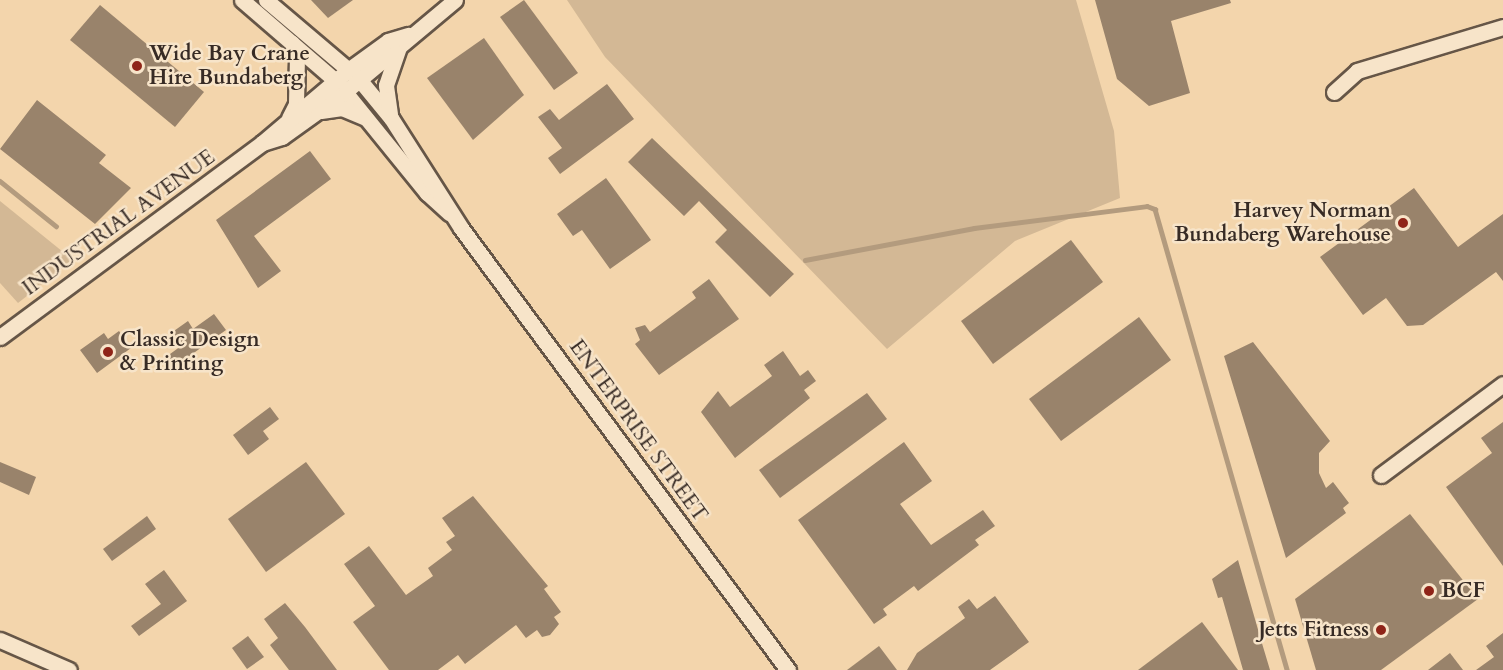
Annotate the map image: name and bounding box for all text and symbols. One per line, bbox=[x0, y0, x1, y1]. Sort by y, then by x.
place label: Wide Bay Crane Hire Bundaberg bbox=[149, 41, 310, 91]
marker: Wide Bay Crane Hire Bundaberg bbox=[130, 59, 144, 73]
street label: INDUSTRIAL AVENUE bbox=[18, 145, 220, 301]
place label: Harvey Norman Bundaberg Warehouse bbox=[1174, 198, 1391, 248]
marker: Harvey Norman Bundaberg Warehouse bbox=[1396, 216, 1410, 230]
place label: Classic Design & Printing bbox=[120, 327, 260, 377]
street label: ENTERPRISE STREET bbox=[563, 335, 713, 527]
marker: Classic Design & Printing bbox=[101, 345, 115, 359]
place label: BCF bbox=[1441, 578, 1485, 604]
marker: BCF bbox=[1422, 584, 1436, 598]
place label: Jetts Fitness bbox=[1258, 617, 1369, 643]
marker: Jetts Fitness bbox=[1374, 623, 1388, 637]

